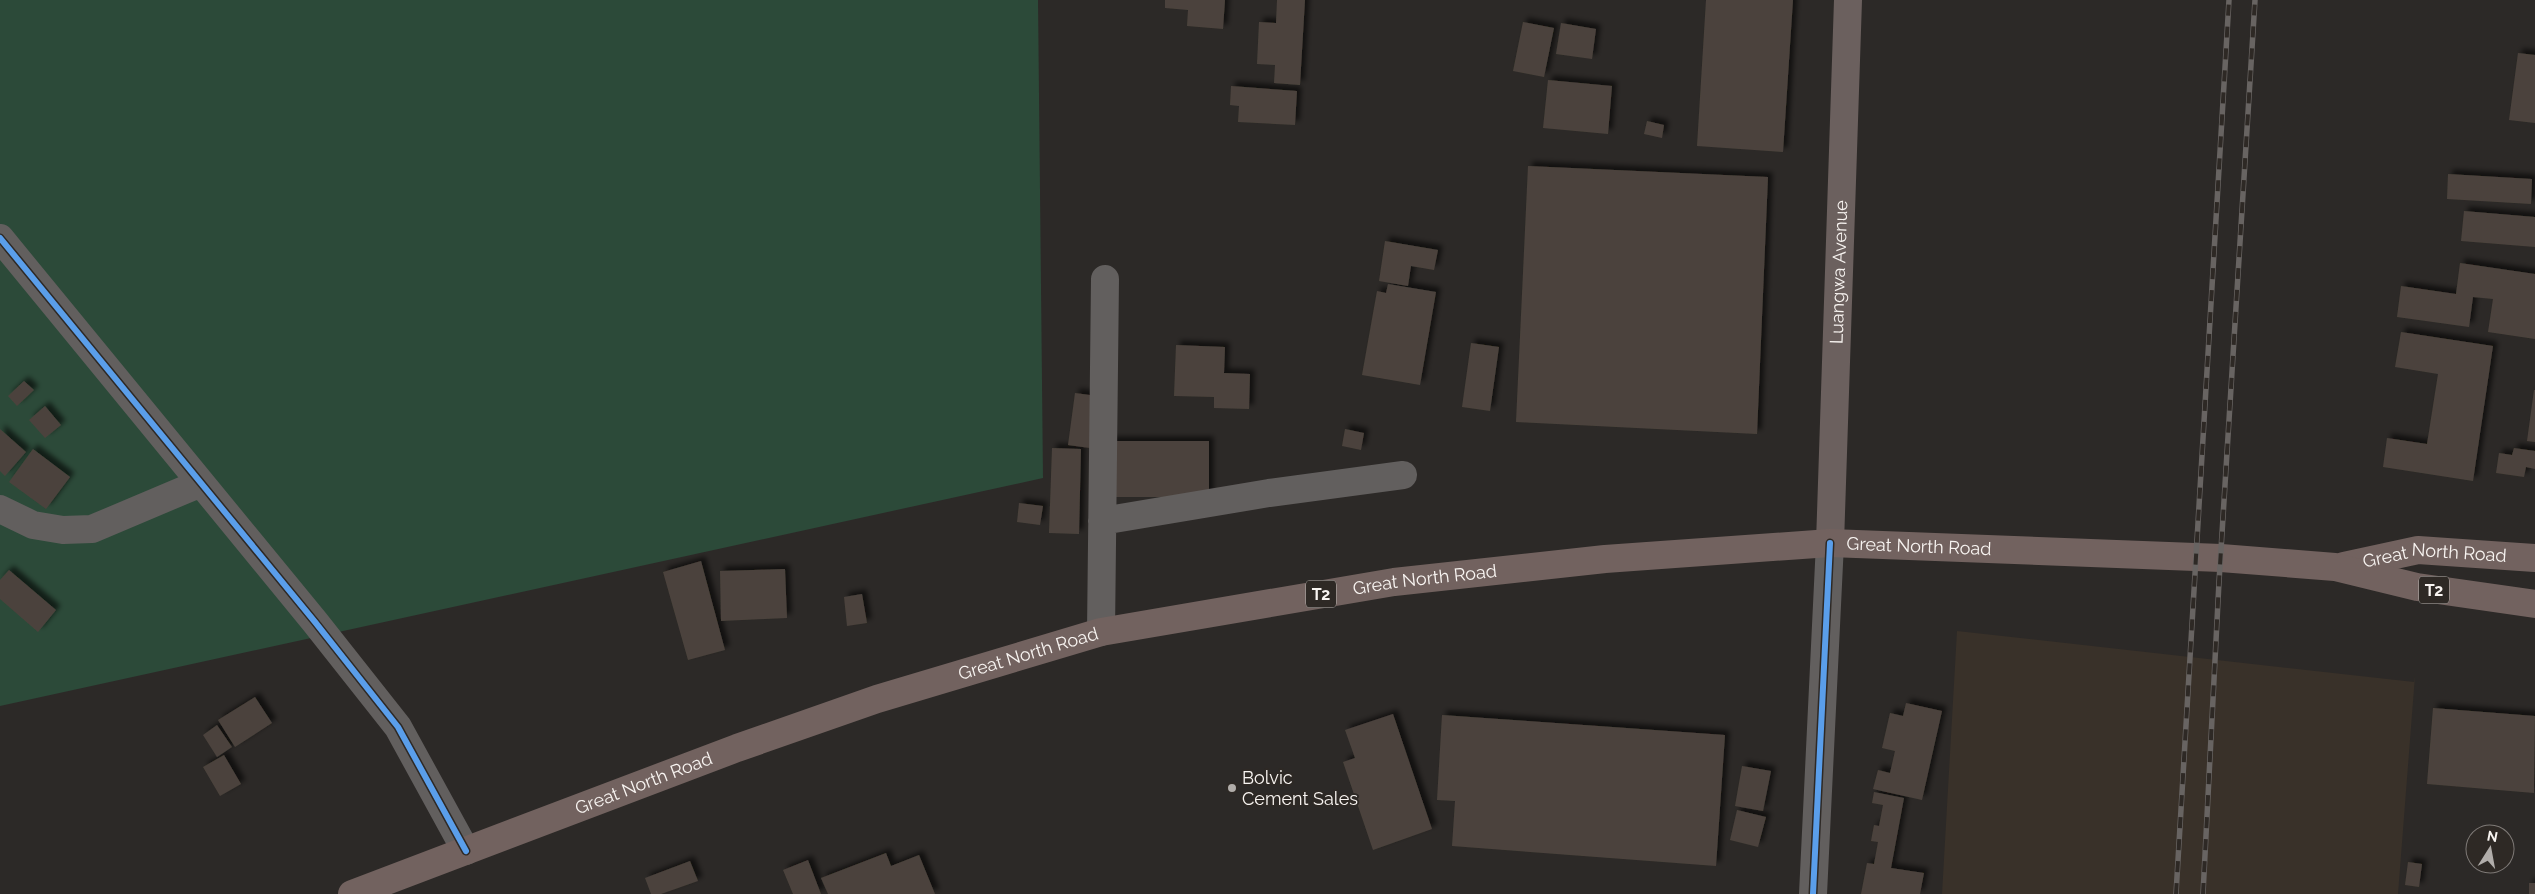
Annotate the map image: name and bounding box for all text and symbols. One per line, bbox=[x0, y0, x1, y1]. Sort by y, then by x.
street label: Luangwa Avenue bbox=[1826, 199, 1851, 344]
street label: Great North Road bbox=[1846, 533, 1992, 559]
street label: Great North Road bbox=[2361, 539, 2507, 572]
street label: Great North Road bbox=[1351, 560, 1498, 599]
road number: T2 bbox=[2419, 576, 2449, 604]
road number: T2 bbox=[1306, 580, 1336, 608]
street label: Great North Road bbox=[956, 622, 1101, 684]
street label: Great North Road bbox=[572, 747, 715, 818]
place label: Bolvic Cement Sales bbox=[1242, 767, 1358, 809]
marker: Bolvic Cement Sales bbox=[1226, 782, 1238, 794]
north arrow bbox=[2465, 824, 2515, 874]
text: N bbox=[2486, 827, 2499, 845]

